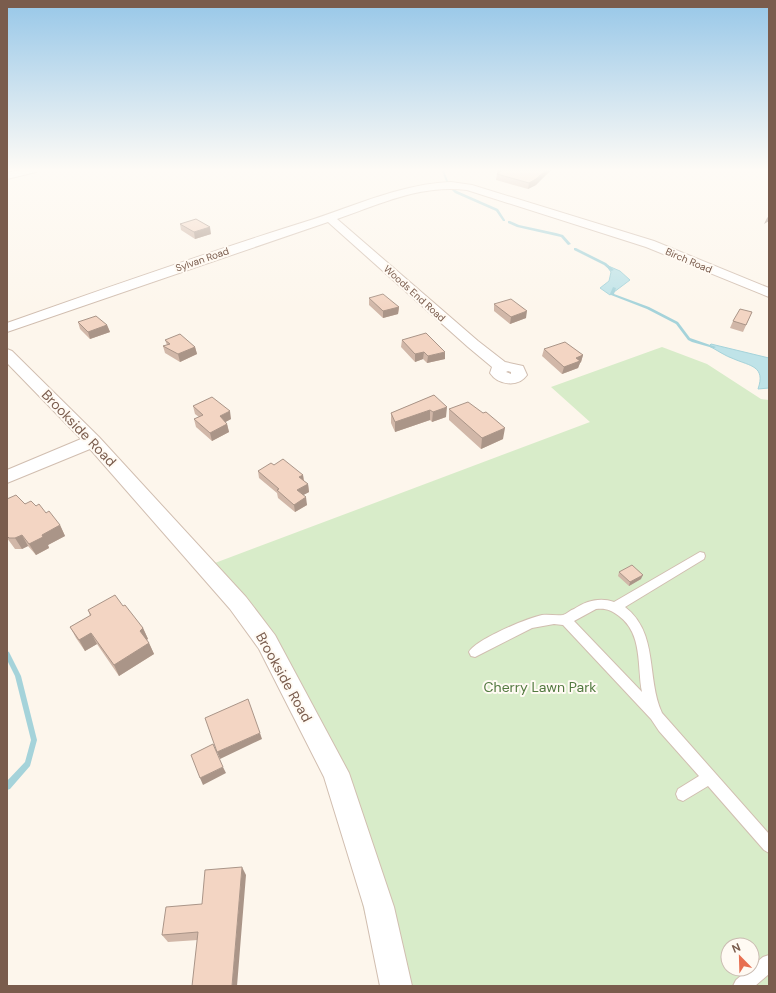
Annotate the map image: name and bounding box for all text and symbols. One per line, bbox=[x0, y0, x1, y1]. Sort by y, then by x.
street label: Sylvan Road bbox=[174, 244, 231, 275]
street label: Birch Road bbox=[664, 245, 714, 276]
street label: Woods End Road bbox=[381, 262, 448, 324]
street label: Brookside Road bbox=[38, 386, 120, 470]
street label: Brookside Road bbox=[252, 629, 316, 725]
park label: Cherry Lawn Park bbox=[484, 678, 596, 696]
north arrow bbox=[720, 937, 760, 977]
text: N bbox=[730, 940, 743, 956]

